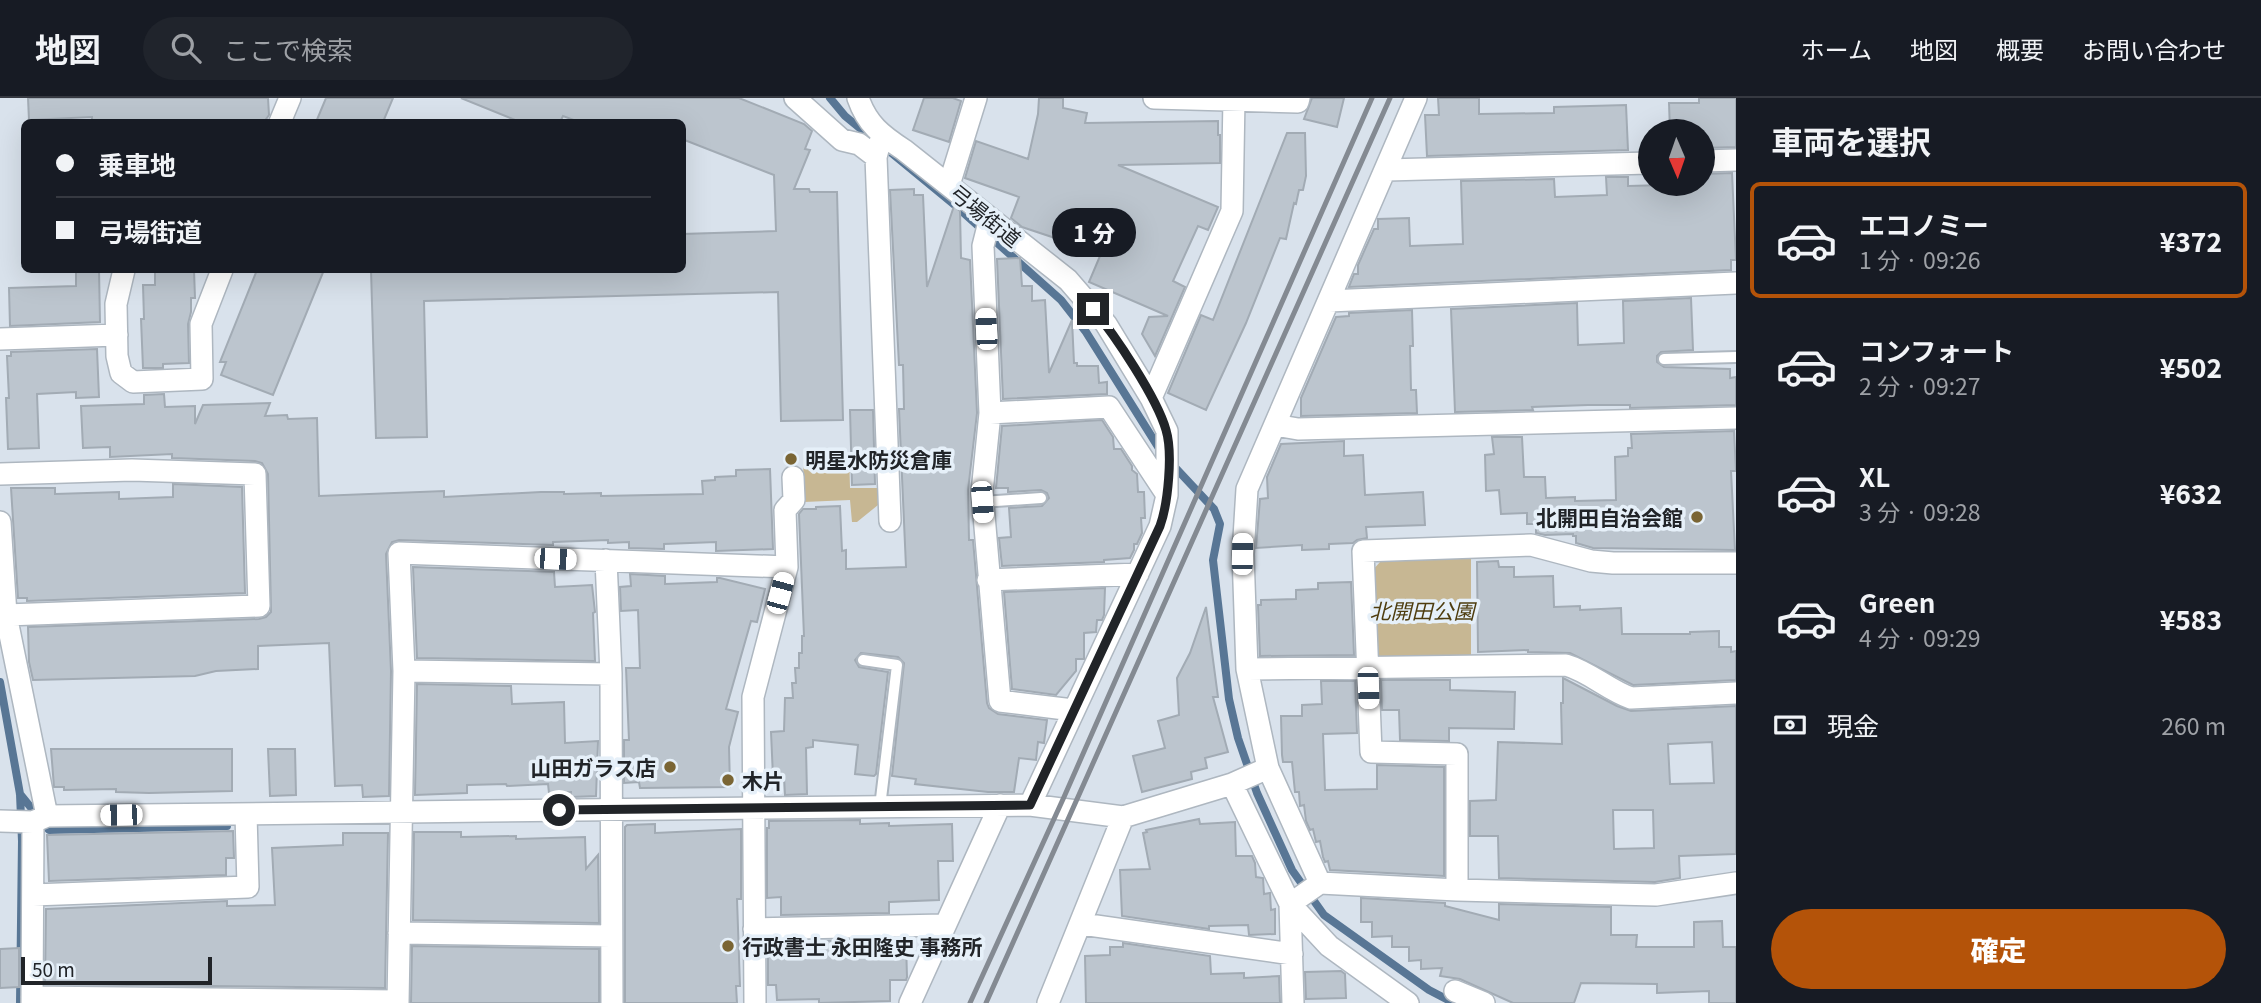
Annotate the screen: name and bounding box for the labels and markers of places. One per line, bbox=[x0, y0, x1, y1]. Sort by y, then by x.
place label: 明星水防災倉庫 bbox=[805, 444, 952, 474]
marker: 明星水防災倉庫 bbox=[783, 451, 799, 467]
place label: 北開田自治会館 bbox=[1536, 502, 1683, 532]
marker: 北開田自治会館 bbox=[1689, 509, 1705, 525]
place label: 山田ガラス店 bbox=[530, 752, 656, 782]
marker: 山田ガラス店 bbox=[662, 759, 678, 775]
place label: 木片 bbox=[742, 765, 784, 795]
marker: 木片 bbox=[720, 772, 736, 788]
place label: 行政書士 永田隆史 事務所 bbox=[742, 931, 983, 961]
marker: 行政書士 永田隆史 事務所 bbox=[720, 938, 736, 954]

